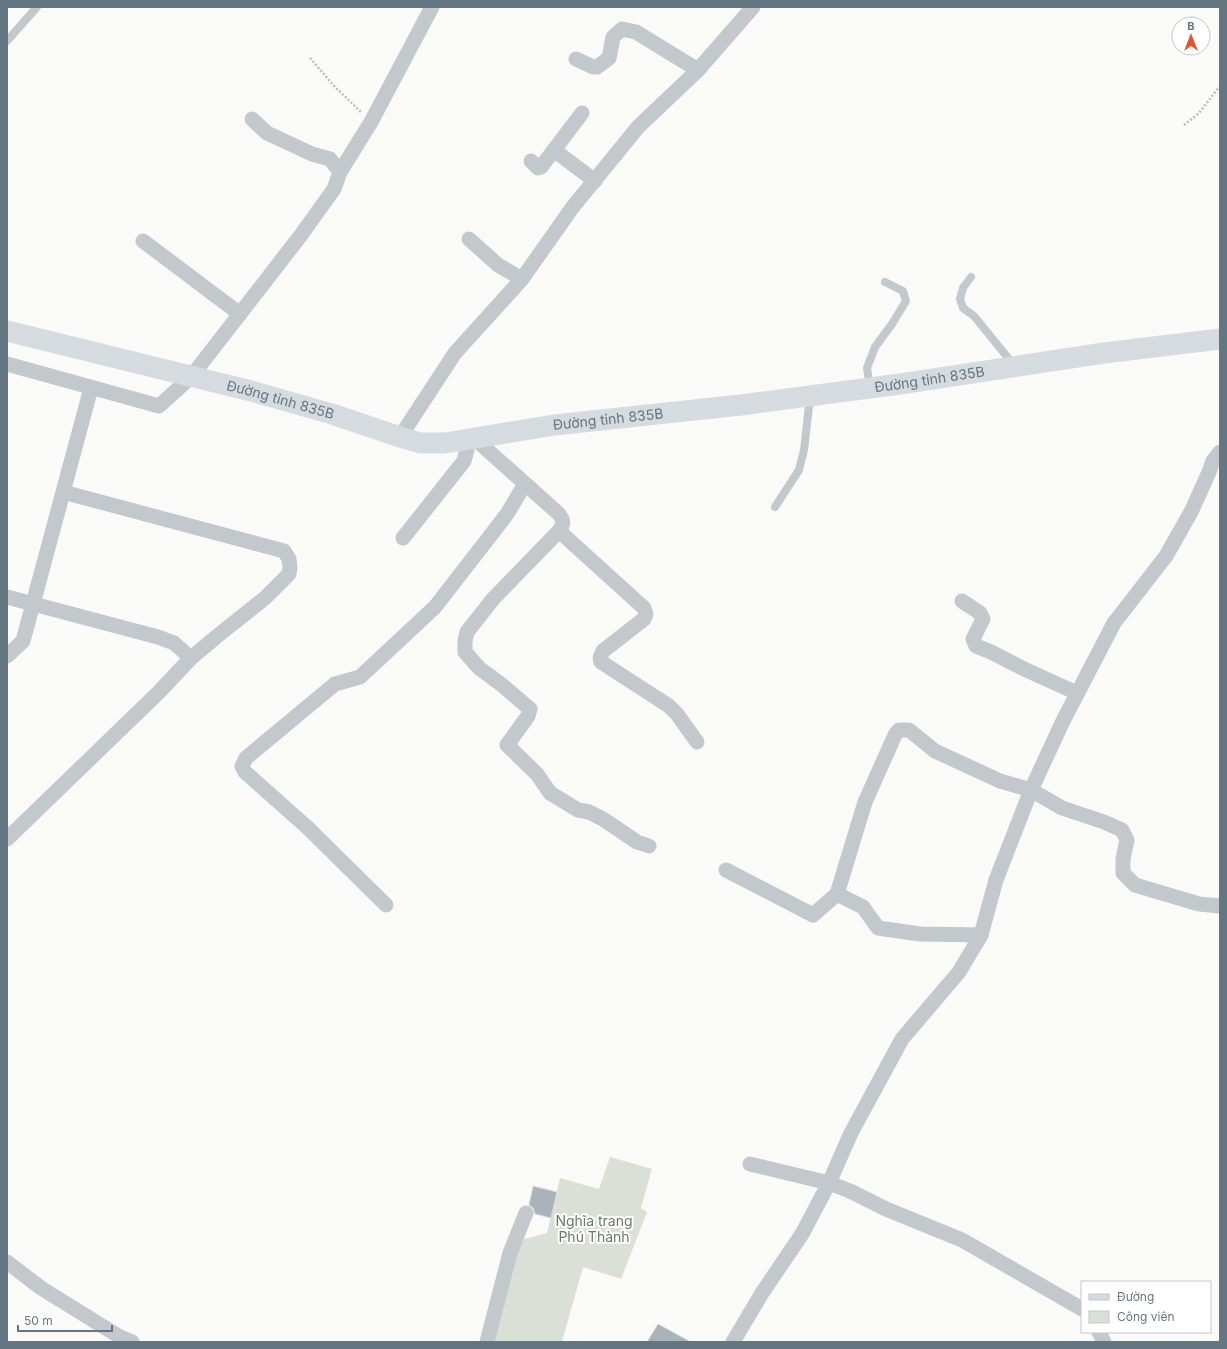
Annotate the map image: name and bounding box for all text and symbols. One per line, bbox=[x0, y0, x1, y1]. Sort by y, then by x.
north arrow bbox=[1171, 16, 1211, 56]
text: B bbox=[1187, 19, 1195, 33]
street label: Đường tỉnh 835B bbox=[873, 362, 986, 395]
street label: Đường tỉnh 835B bbox=[225, 376, 336, 422]
street label: Đường tỉnh 835B bbox=[552, 404, 664, 433]
park label: Nghĩa trang Phú Thành bbox=[555, 1212, 633, 1245]
legend bbox=[1081, 1281, 1211, 1333]
text: Đường bbox=[1117, 1289, 1154, 1304]
scale bar bbox=[18, 1307, 112, 1333]
text: Công viên bbox=[1117, 1309, 1175, 1324]
text: 50 m bbox=[24, 1313, 53, 1328]

